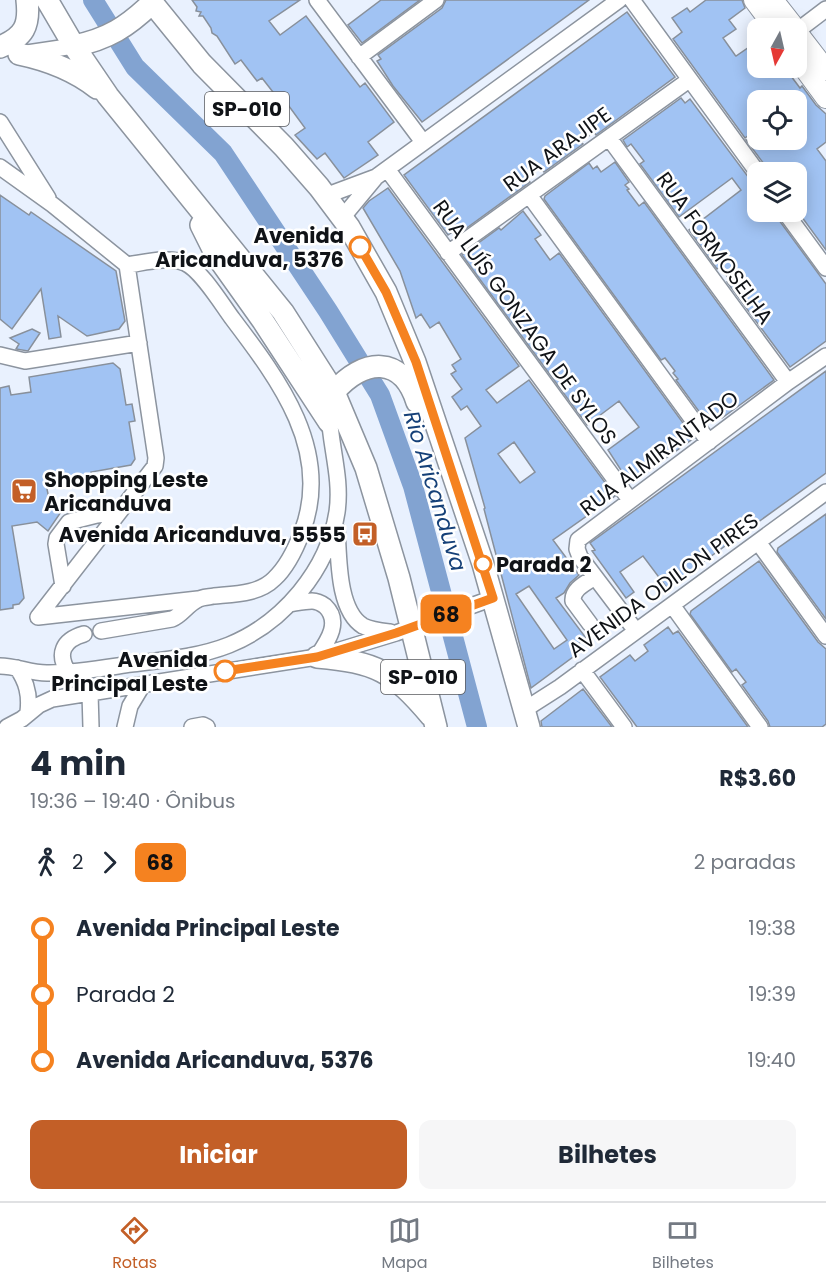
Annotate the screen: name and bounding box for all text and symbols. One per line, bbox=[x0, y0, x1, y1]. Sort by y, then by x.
north arrow bbox=[747, 18, 807, 78]
map controls bbox=[747, 18, 807, 222]
button: locate bbox=[747, 90, 807, 150]
road number: SP-010 bbox=[205, 92, 289, 126]
street label: RUA ARAJIPE bbox=[497, 100, 617, 198]
button: layers bbox=[747, 162, 807, 222]
street label: RUA FORMOSELHA bbox=[650, 166, 780, 330]
street label: RUA LUÍS GONZAGA DE SYLOS bbox=[426, 194, 624, 450]
place label: Avenida Aricanduva, 5376 bbox=[155, 221, 344, 274]
marker: Avenida Aricanduva, 5376 bbox=[349, 236, 371, 258]
street label: RUA ALMIRANTADO bbox=[574, 384, 744, 522]
water label: Rio Aricanduva bbox=[396, 407, 474, 575]
place label: Shopping Leste Aricanduva bbox=[44, 465, 208, 518]
supermarket icon: Shopping Leste Aricanduva bbox=[9, 476, 39, 506]
street label: AVENIDA ODILON PIRES bbox=[562, 506, 764, 664]
bus stop icon: Avenida Aricanduva, 5555 bbox=[350, 519, 380, 549]
place label: Avenida Aricanduva, 5555 bbox=[58, 520, 346, 549]
place label: Parada 2 bbox=[496, 550, 592, 579]
marker: Parada 2 bbox=[474, 555, 492, 573]
line badge: 68 bbox=[419, 594, 473, 634]
text: 68 bbox=[433, 600, 460, 629]
place label: Avenida Principal Leste bbox=[51, 645, 208, 698]
marker: Avenida Principal Leste bbox=[214, 660, 236, 682]
road number: SP-010 bbox=[381, 660, 465, 694]
text: 4 min bbox=[30, 740, 126, 787]
text: R$3.60 bbox=[719, 763, 796, 794]
text: 19:36 – 19:40 · Ônibus bbox=[30, 787, 235, 815]
icon: walk bbox=[30, 846, 63, 879]
icon: forward bbox=[93, 846, 126, 879]
text: 2 bbox=[72, 848, 84, 876]
text: 68 bbox=[147, 848, 174, 877]
text: 2 paradas bbox=[694, 848, 796, 876]
text: Avenida Principal Leste bbox=[76, 913, 340, 944]
text: 19:38 bbox=[748, 914, 796, 942]
text: Parada 2 bbox=[76, 979, 175, 1010]
text: 19:39 bbox=[748, 980, 796, 1008]
text: Avenida Aricanduva, 5376 bbox=[76, 1045, 373, 1076]
text: 19:40 bbox=[748, 1046, 796, 1074]
button: Iniciar bbox=[30, 1120, 407, 1189]
button: Bilhetes bbox=[419, 1120, 796, 1189]
tab: Rotas bbox=[112, 1214, 157, 1275]
tab: Mapa bbox=[381, 1214, 428, 1275]
tab: Bilhetes bbox=[652, 1214, 714, 1275]

